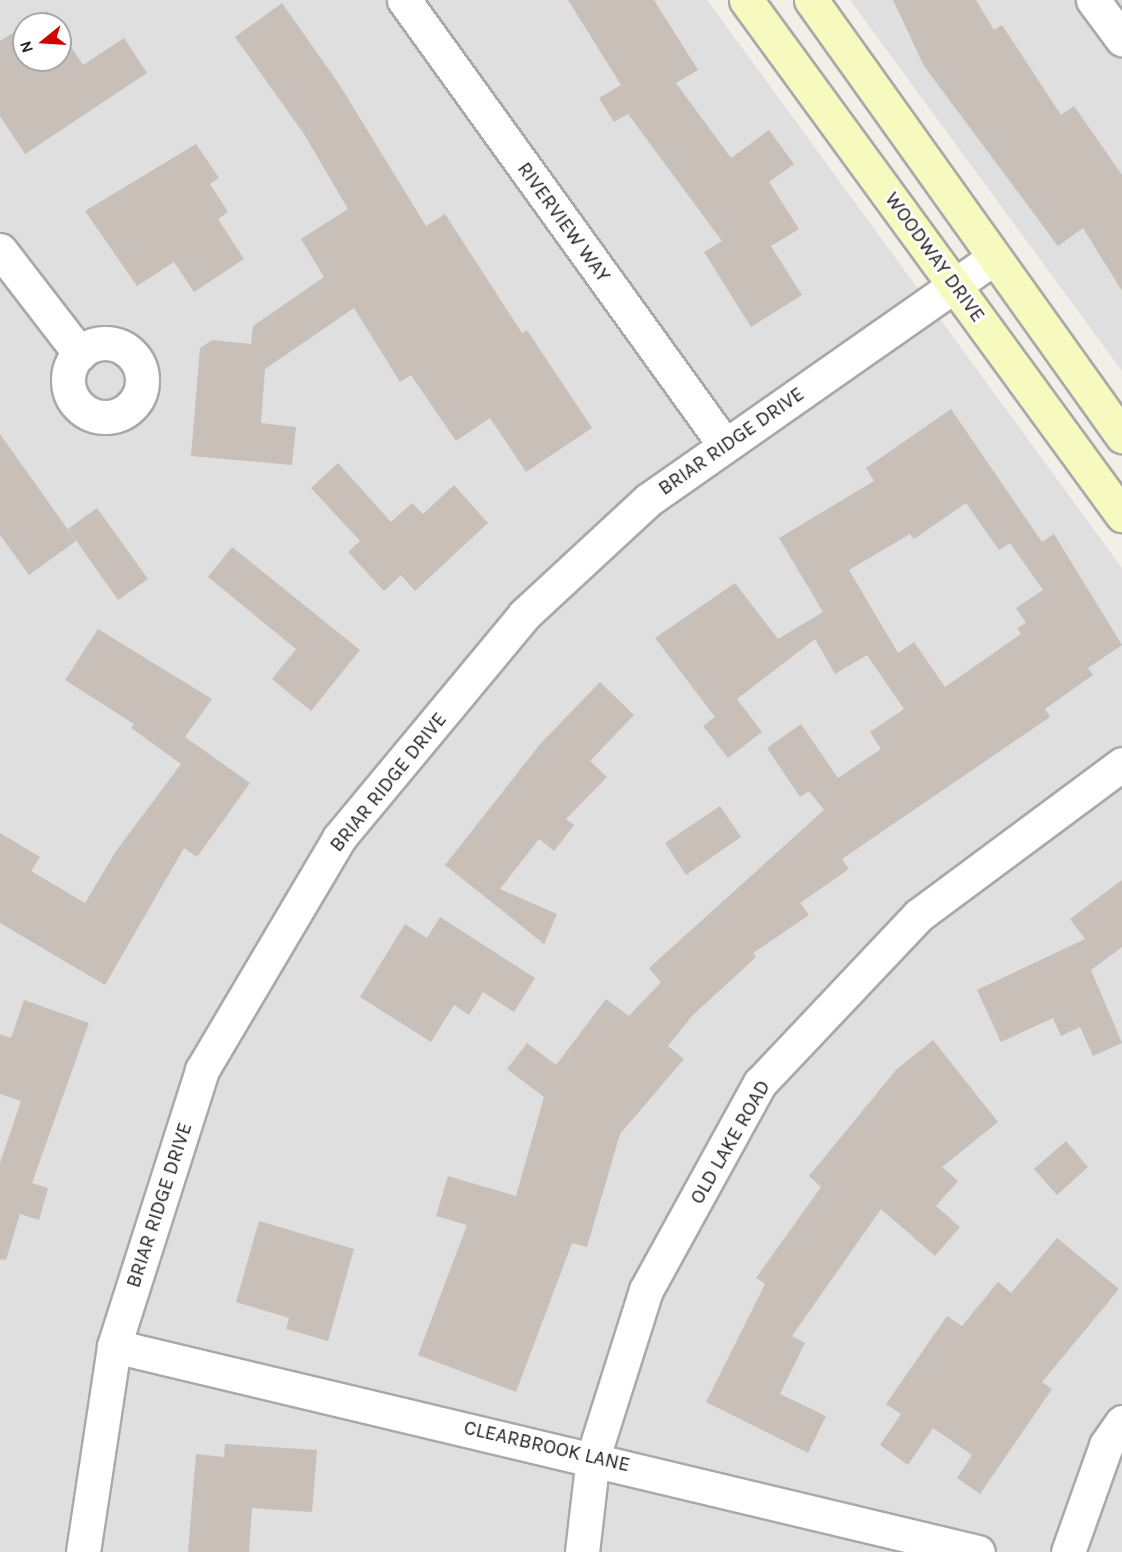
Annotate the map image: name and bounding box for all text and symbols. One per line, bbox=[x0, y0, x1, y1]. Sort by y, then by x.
north arrow bbox=[12, 12, 72, 72]
text: N bbox=[16, 39, 37, 56]
street label: RIVERVIEW WAY bbox=[512, 157, 616, 287]
street label: WOODWAY DRIVE bbox=[880, 188, 990, 326]
street label: BRIAR RIDGE DRIVE bbox=[654, 382, 808, 500]
street label: BRIAR RIDGE DRIVE bbox=[324, 708, 452, 856]
street label: OLD LAKE ROAD bbox=[685, 1076, 775, 1208]
street label: BRIAR RIDGE DRIVE bbox=[121, 1119, 197, 1291]
street label: CLEARBROOK LANE bbox=[462, 1415, 632, 1477]

